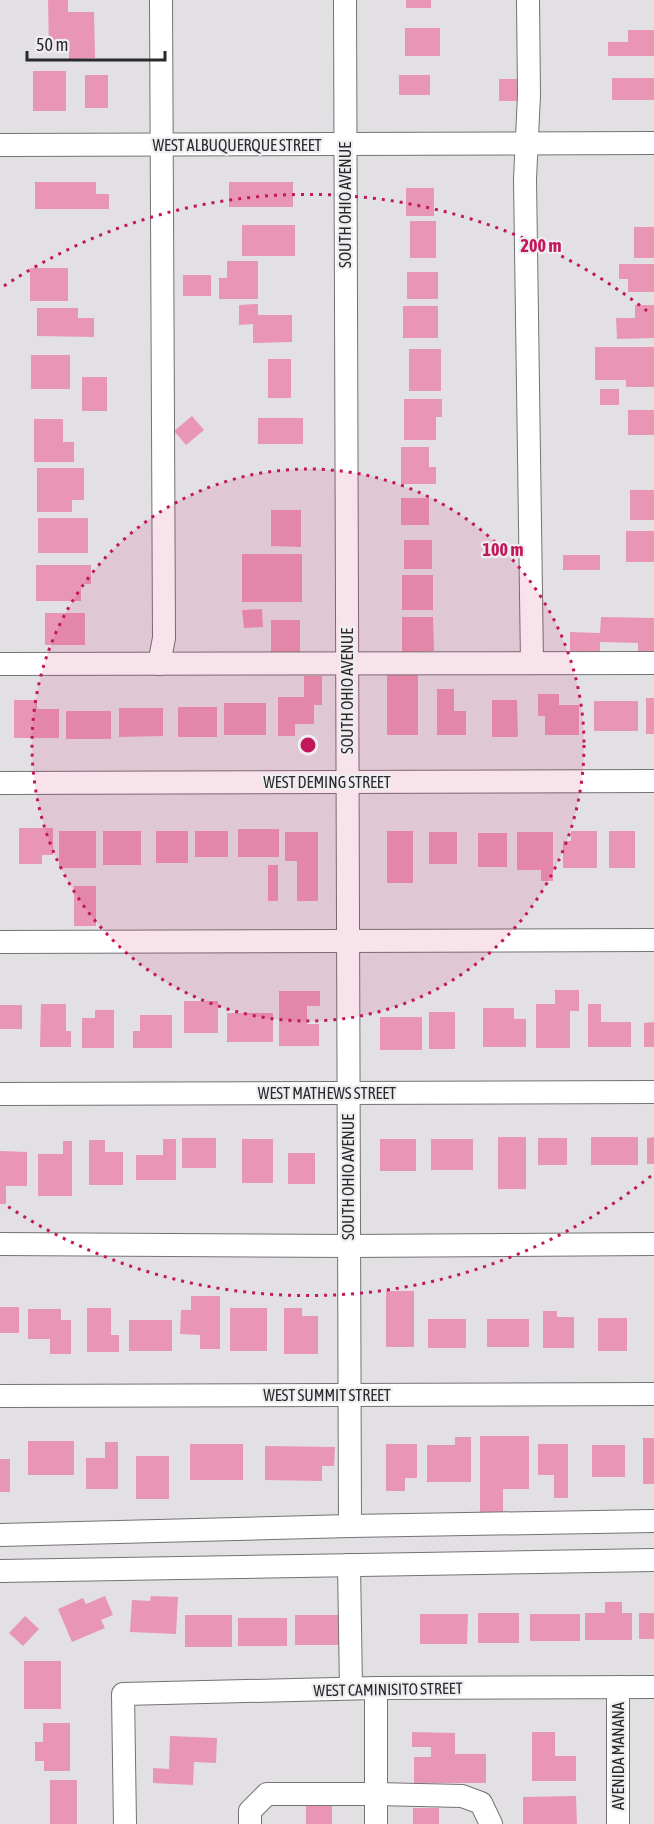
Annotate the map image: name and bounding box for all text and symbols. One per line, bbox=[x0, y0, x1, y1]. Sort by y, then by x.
scale bar bbox=[27, 24, 165, 62]
text: 50 m bbox=[36, 34, 68, 55]
street label: WEST ALBUQUERQUE STREET bbox=[152, 136, 322, 154]
street label: SOUTH OHIO AVENUE bbox=[336, 142, 354, 268]
text: 200 m bbox=[521, 235, 561, 256]
text: 100 m bbox=[483, 539, 523, 560]
street label: SOUTH OHIO AVENUE bbox=[338, 628, 356, 754]
centre of rings bbox=[298, 735, 318, 755]
street label: WEST DEMING STREET bbox=[263, 773, 391, 791]
street label: WEST MATHEWS STREET bbox=[258, 1084, 396, 1102]
street label: SOUTH OHIO AVENUE bbox=[339, 1114, 357, 1240]
street label: WEST SUMMIT STREET bbox=[263, 1386, 391, 1404]
street label: WEST CAMINISITO STREET bbox=[313, 1679, 463, 1699]
street label: AVENIDA MANANA bbox=[609, 1702, 627, 1810]

